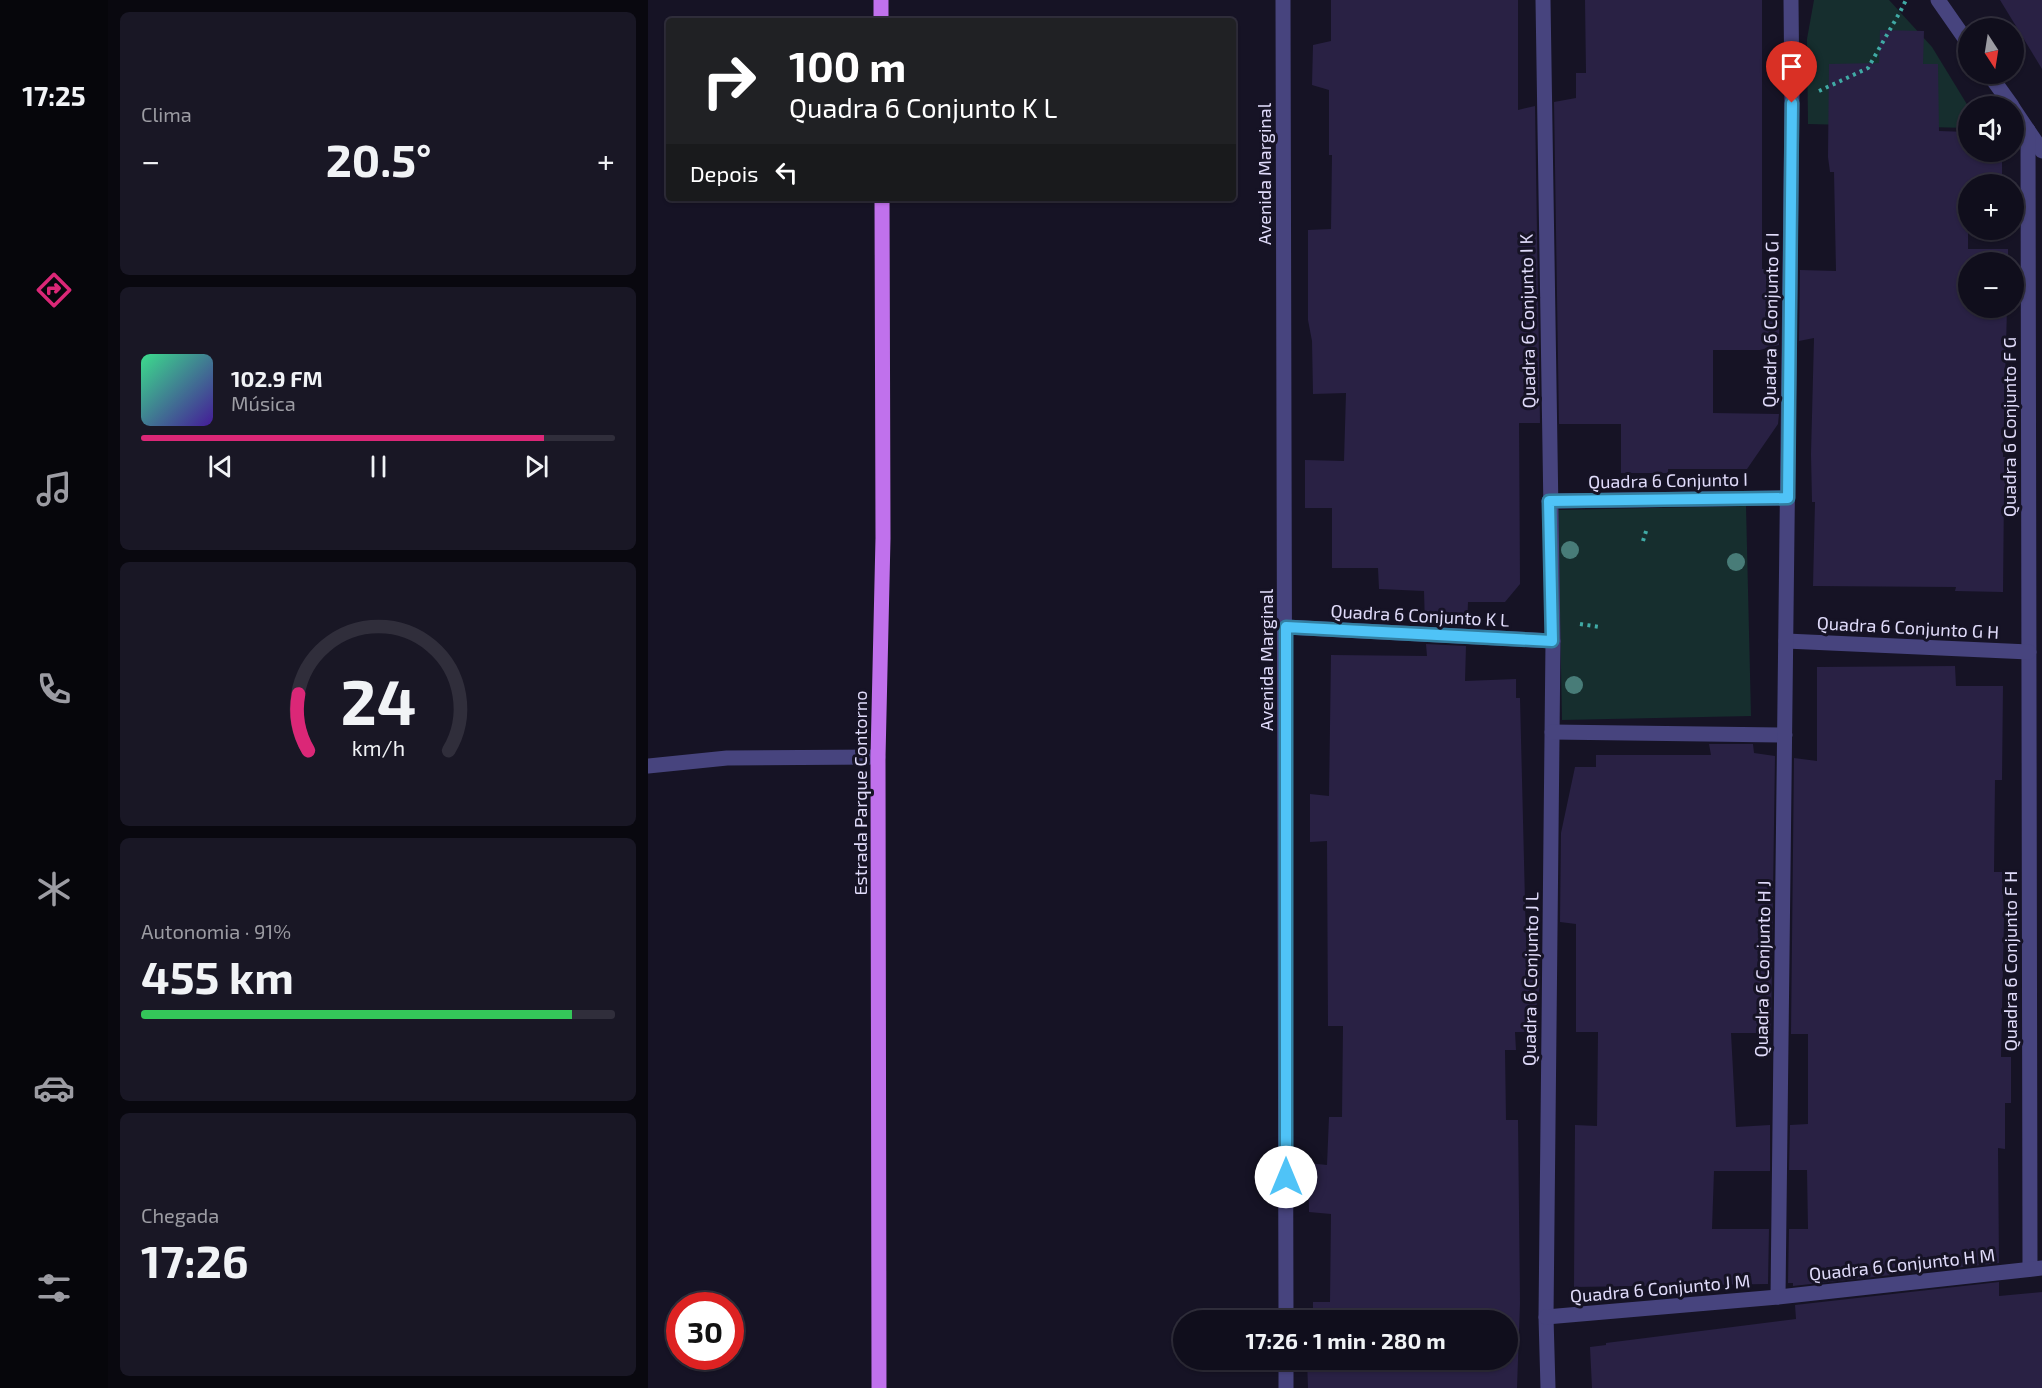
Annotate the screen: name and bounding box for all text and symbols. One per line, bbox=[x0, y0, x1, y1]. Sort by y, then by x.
north arrow bbox=[1958, 18, 2024, 84]
map controls bbox=[1958, 18, 2024, 318]
text: 100 m bbox=[789, 40, 906, 90]
pin bbox=[1766, 41, 1817, 103]
icon: right bbox=[690, 42, 768, 120]
icon: arrive bbox=[1775, 50, 1808, 83]
text: 17:25 bbox=[22, 79, 86, 111]
text: Quadra 6 Conjunto K L bbox=[789, 91, 1057, 123]
button: sound bbox=[1958, 96, 2024, 162]
text: Clima bbox=[141, 102, 192, 126]
street label: Avenida Marginal bbox=[1253, 102, 1275, 245]
text: 20.5° bbox=[326, 132, 431, 186]
text: − bbox=[141, 140, 160, 180]
text: + bbox=[597, 140, 615, 180]
icon: left bbox=[770, 156, 803, 189]
text: Depois bbox=[690, 160, 758, 186]
button: + bbox=[1958, 174, 2024, 240]
street label: Quadra 6 Conjunto G I bbox=[1757, 232, 1783, 408]
street label: Quadra 6 Conjunto I K bbox=[1514, 233, 1540, 408]
button: − bbox=[1958, 252, 2024, 318]
icon: directions bbox=[33, 269, 75, 311]
street label: Quadra 6 Conjunto F G bbox=[1998, 337, 2020, 517]
text: 102.9 FM bbox=[231, 365, 323, 391]
text: Música bbox=[231, 391, 296, 415]
icon: previous bbox=[204, 450, 237, 483]
icon: pause bbox=[362, 450, 395, 483]
icon: next bbox=[520, 450, 553, 483]
icon: music bbox=[33, 468, 75, 510]
street label: Quadra 6 Conjunto I bbox=[1588, 468, 1748, 492]
street label: Avenida Marginal bbox=[1255, 588, 1277, 731]
street label: Quadra 6 Conjunto K L bbox=[1330, 599, 1510, 631]
street label: Quadra 6 Conjunto G H bbox=[1816, 611, 2000, 643]
text: 24 bbox=[340, 663, 416, 738]
icon: phone bbox=[33, 668, 75, 710]
street label: Estrada Parque Contorno bbox=[849, 691, 871, 895]
text: km/h bbox=[351, 735, 405, 760]
icon: climate bbox=[33, 868, 75, 910]
street label: Quadra 6 Conjunto F H bbox=[1999, 871, 2021, 1051]
street label: Quadra 6 Conjunto H J bbox=[1749, 880, 1775, 1058]
street label: Quadra 6 Conjunto J L bbox=[1517, 892, 1543, 1066]
text: Autonomia · 91% bbox=[141, 919, 291, 943]
text: 455 km bbox=[141, 949, 294, 1003]
icon: car bbox=[33, 1067, 75, 1109]
position arrow bbox=[1254, 1145, 1318, 1209]
text: Chegada bbox=[141, 1203, 219, 1227]
text: 17:26 bbox=[141, 1233, 248, 1287]
street label: Quadra 6 Conjunto H M bbox=[1808, 1243, 1996, 1285]
icon: filters bbox=[33, 1267, 75, 1309]
street label: Quadra 6 Conjunto J M bbox=[1569, 1269, 1751, 1307]
speed limit sign: 30 bbox=[666, 1292, 744, 1370]
text: 17:26 · 1 min · 280 m bbox=[1245, 1327, 1446, 1353]

